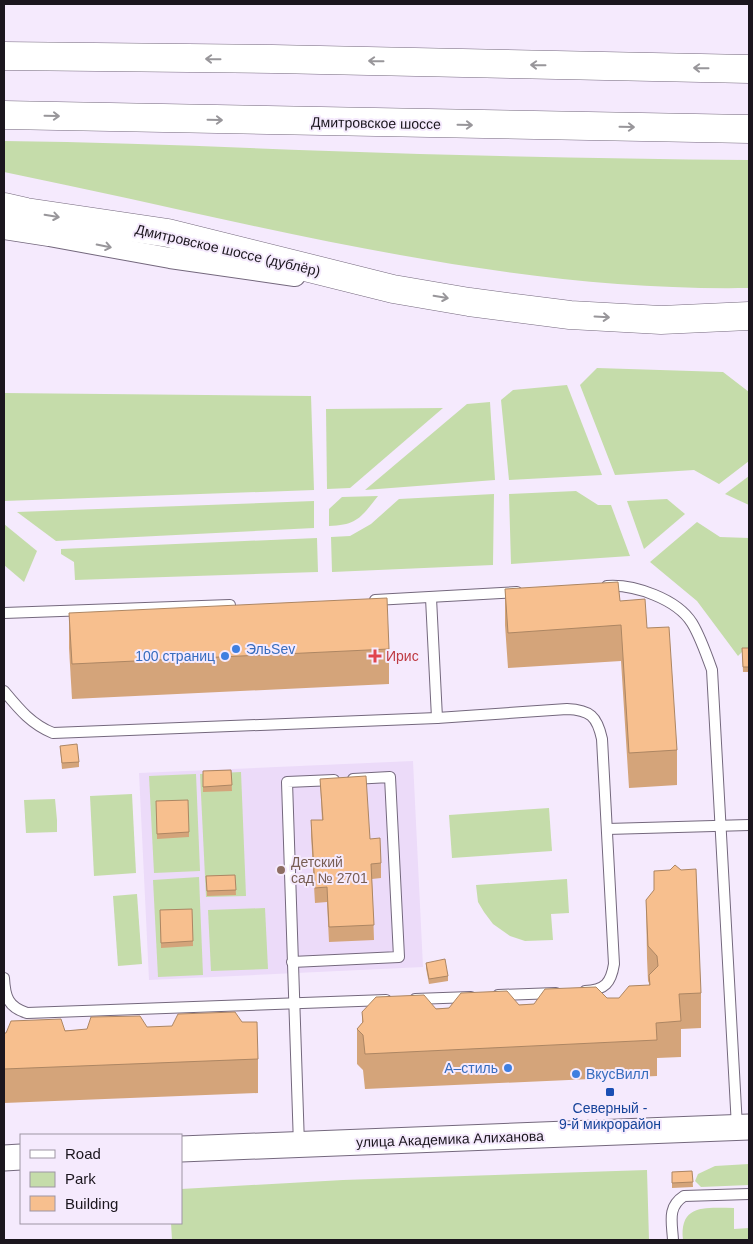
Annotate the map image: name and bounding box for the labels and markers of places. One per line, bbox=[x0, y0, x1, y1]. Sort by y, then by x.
place label: ЭльSev bbox=[246, 641, 295, 657]
marker: ЭльSev bbox=[230, 643, 242, 655]
place label: 100 страниц bbox=[135, 648, 215, 664]
place label: Ирис bbox=[386, 648, 419, 664]
marker: Ирис bbox=[368, 649, 382, 663]
marker: 100 страниц bbox=[219, 650, 231, 662]
place label: Детский сад № 2701 bbox=[291, 854, 368, 886]
marker: Детский сад № 2701 bbox=[275, 864, 287, 876]
place label: А–стиль bbox=[444, 1060, 498, 1076]
marker: А–стиль bbox=[502, 1062, 514, 1074]
place label: ВкусВилл bbox=[586, 1066, 649, 1082]
marker: ВкусВилл bbox=[570, 1068, 582, 1080]
marker: Северный - 9-й микрорайон bbox=[604, 1086, 616, 1098]
place label: Северный - 9-й микрорайон bbox=[559, 1100, 661, 1132]

